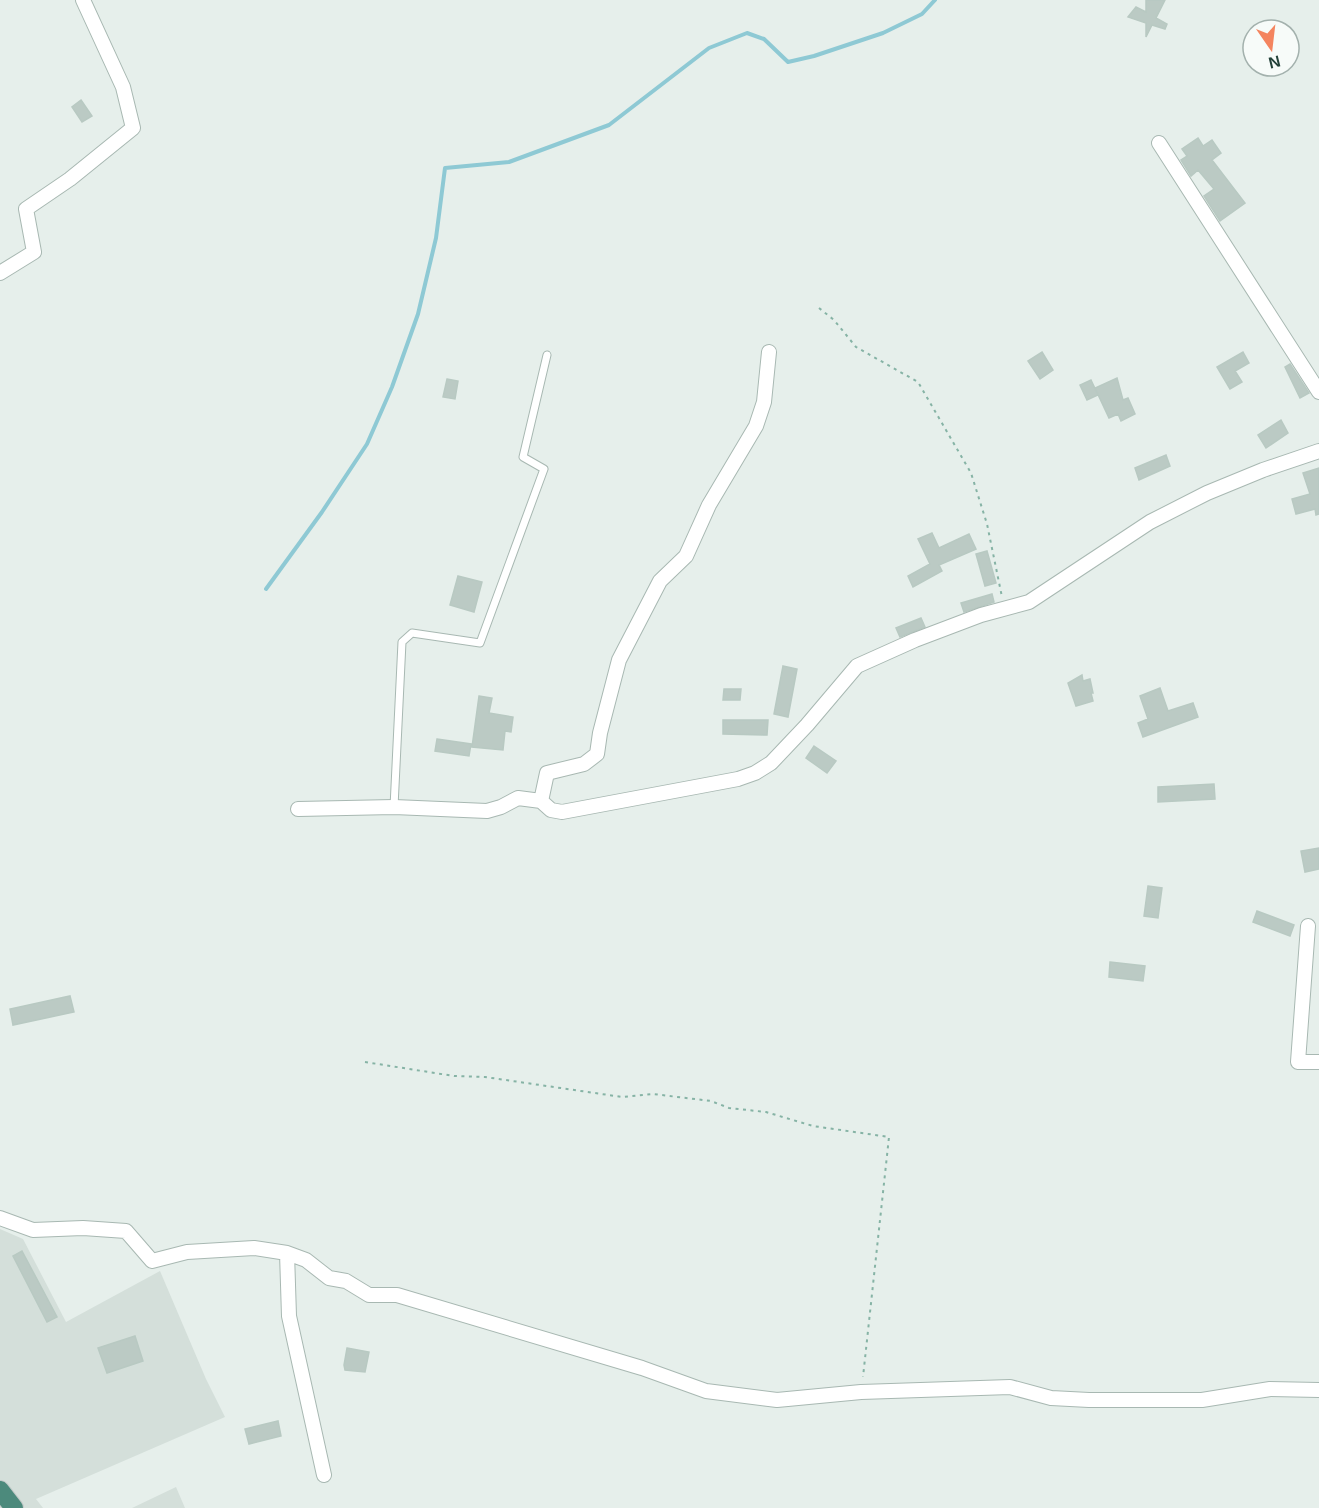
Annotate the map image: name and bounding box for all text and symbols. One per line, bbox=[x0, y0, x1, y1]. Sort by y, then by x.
north arrow bbox=[1241, 18, 1301, 78]
text: N bbox=[1267, 52, 1282, 72]

